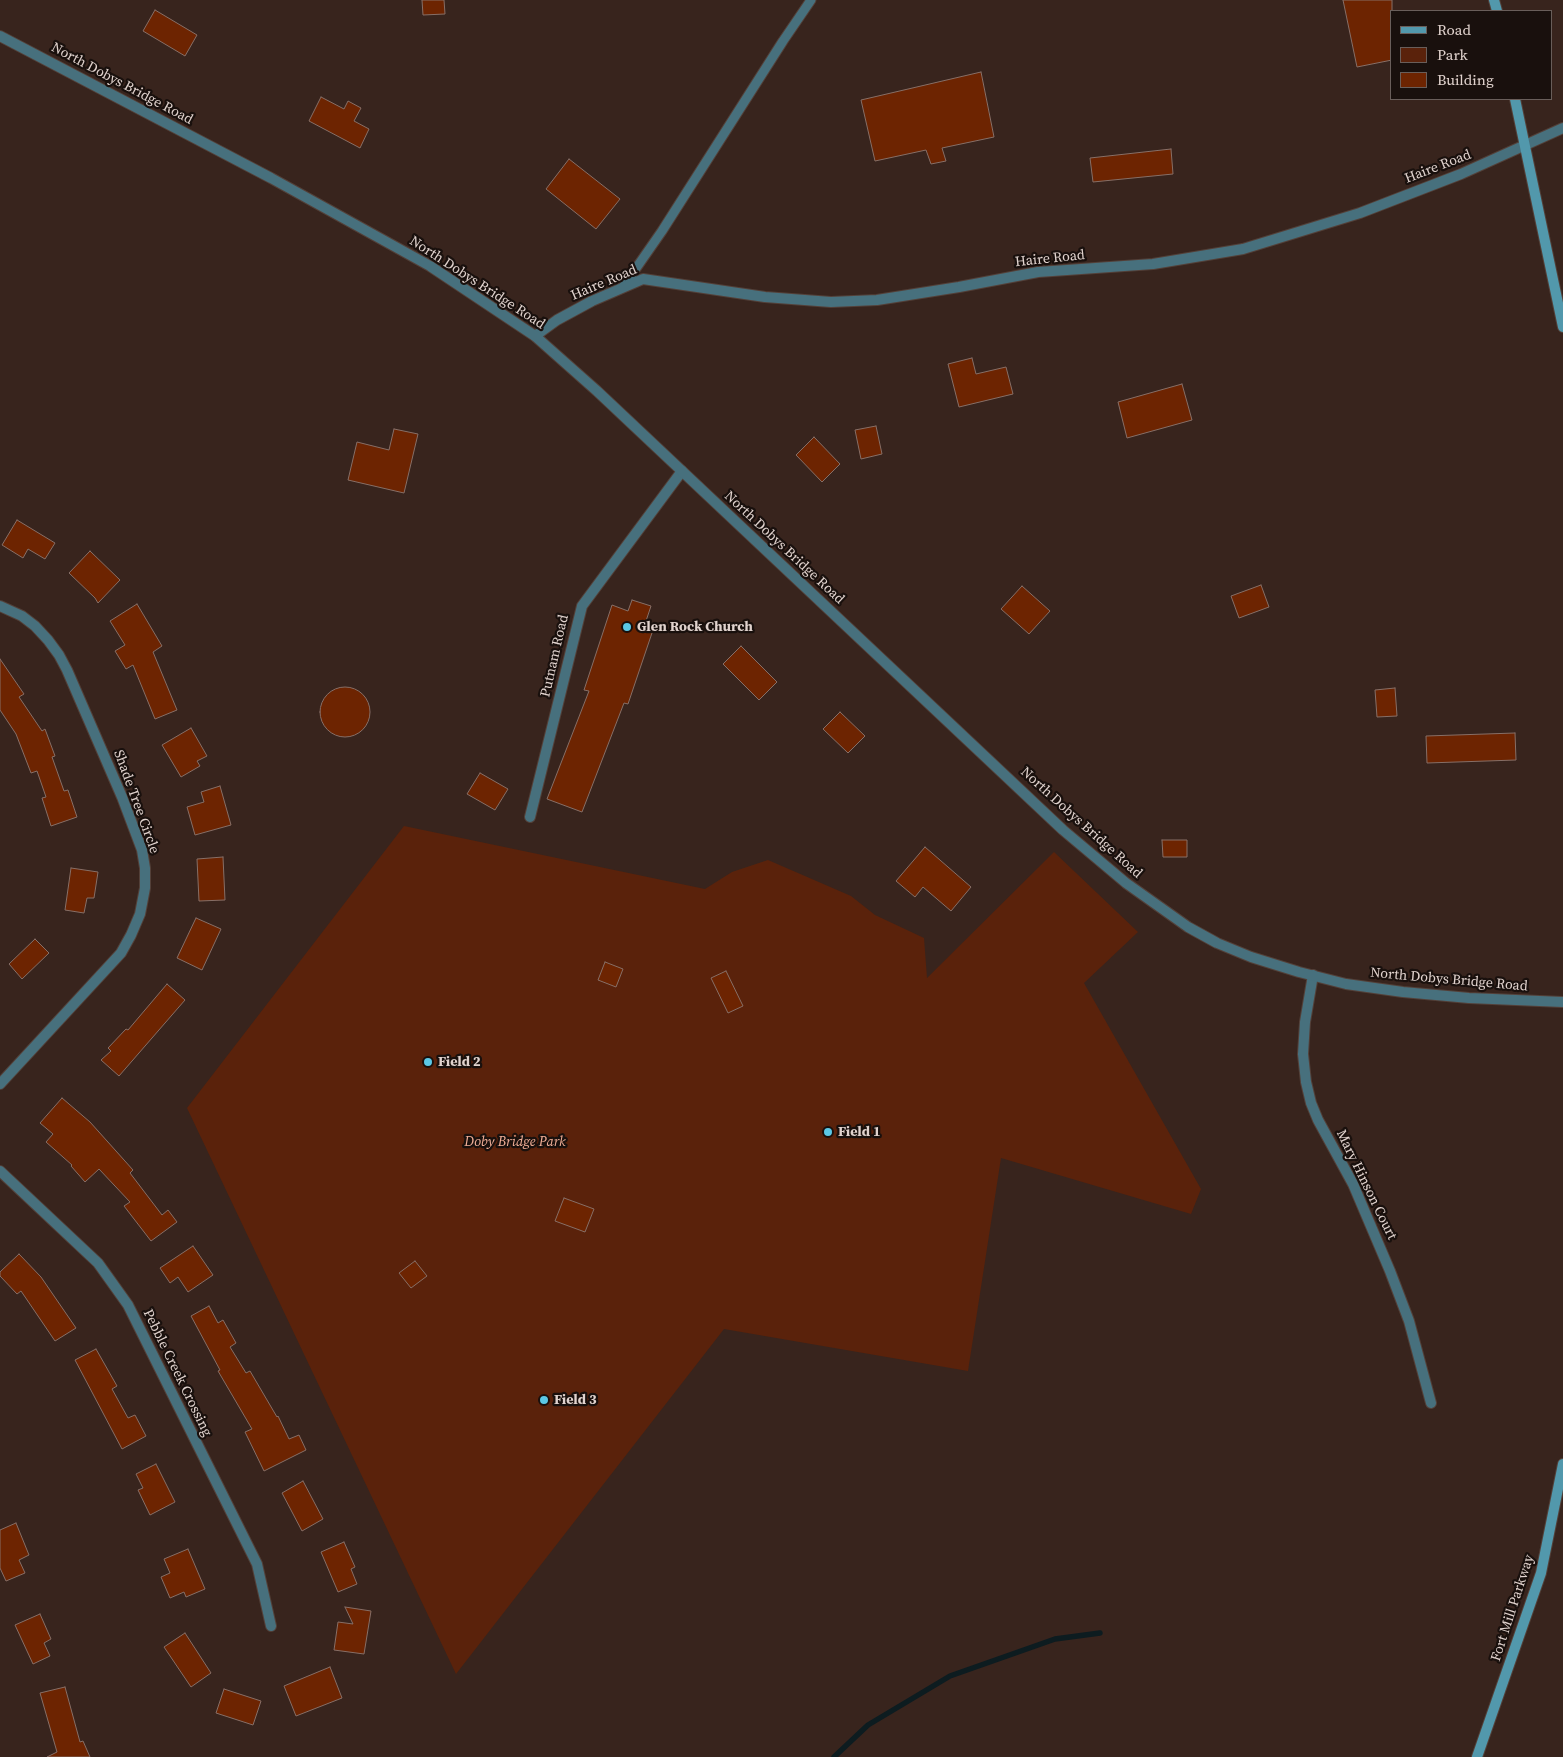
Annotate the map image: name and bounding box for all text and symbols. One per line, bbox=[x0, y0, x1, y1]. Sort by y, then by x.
legend bbox=[1390, 10, 1553, 100]
text: Road bbox=[1437, 19, 1471, 40]
street label: North Dobys Bridge Road bbox=[48, 40, 196, 128]
text: Park bbox=[1437, 44, 1468, 65]
text: Building bbox=[1437, 69, 1494, 90]
street label: Haire Road bbox=[1402, 147, 1474, 187]
street label: North Dobys Bridge Road bbox=[406, 233, 548, 333]
street label: Haire Road bbox=[1014, 247, 1086, 271]
street label: Haire Road bbox=[569, 262, 639, 304]
street label: North Dobys Bridge Road bbox=[721, 488, 847, 608]
street label: Putnam Road bbox=[537, 613, 573, 699]
place label: Glen Rock Church bbox=[637, 619, 753, 635]
marker: Glen Rock Church bbox=[621, 621, 633, 633]
street label: Shade Tree Circle bbox=[109, 748, 163, 856]
street label: North Dobys Bridge Road bbox=[1017, 764, 1145, 882]
street label: North Dobys Bridge Road bbox=[1370, 965, 1528, 995]
place label: Field 2 bbox=[438, 1054, 481, 1070]
marker: Field 2 bbox=[422, 1056, 434, 1068]
place label: Field 1 bbox=[838, 1124, 881, 1140]
marker: Field 1 bbox=[822, 1126, 834, 1138]
street label: Mary Hinson Court bbox=[1332, 1127, 1400, 1243]
park label: Doby Bridge Park bbox=[464, 1134, 566, 1150]
street label: Pebble Creek Crossing bbox=[139, 1307, 215, 1439]
place label: Field 3 bbox=[554, 1392, 597, 1408]
marker: Field 3 bbox=[538, 1394, 550, 1406]
street label: Fort Mill Parkway bbox=[1488, 1553, 1538, 1663]

